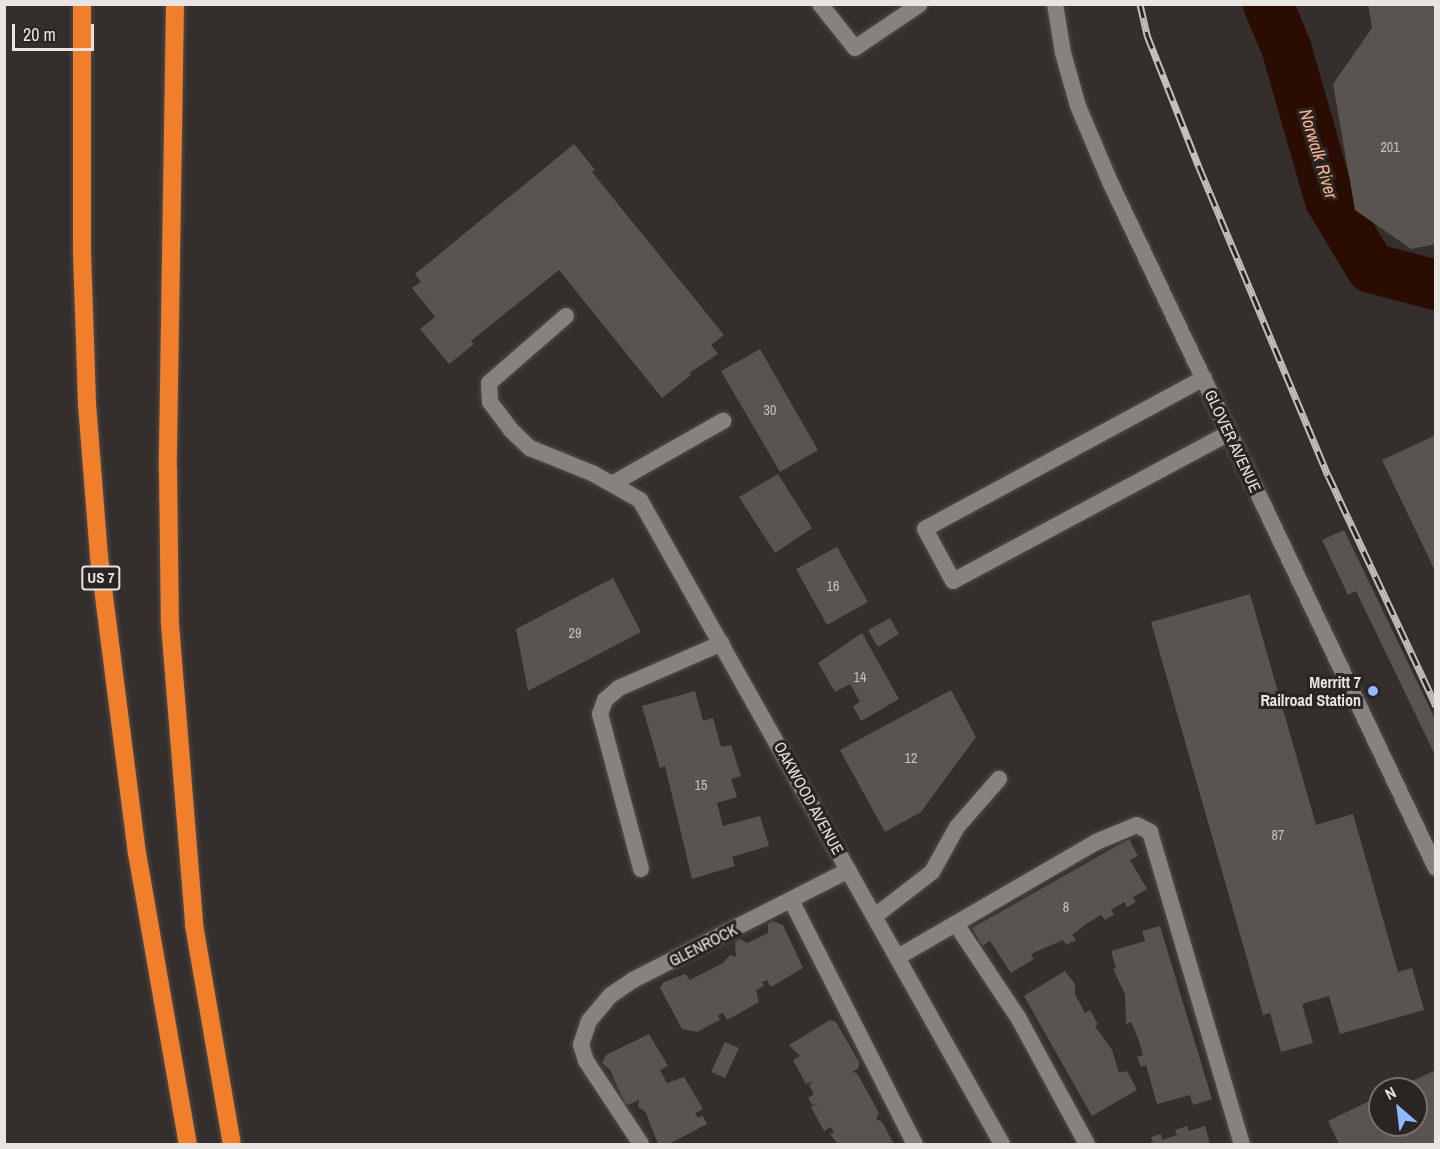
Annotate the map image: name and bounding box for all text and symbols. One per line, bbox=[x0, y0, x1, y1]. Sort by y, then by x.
scale bar bbox=[15, 12, 98, 50]
text: 20 m bbox=[23, 22, 56, 47]
water label: Norwalk River bbox=[1294, 107, 1342, 201]
house number: 201 bbox=[1380, 139, 1400, 155]
street label: GLOVER AVENUE bbox=[1201, 386, 1265, 496]
house number: 30 bbox=[764, 402, 776, 418]
road number: US 7 bbox=[80, 566, 122, 590]
house number: 16 bbox=[827, 578, 839, 594]
house number: 29 bbox=[569, 625, 581, 641]
house number: 14 bbox=[854, 669, 866, 685]
place label: Merritt 7 Railroad Station bbox=[1260, 672, 1361, 710]
marker: Merritt 7 Railroad Station bbox=[1366, 684, 1380, 698]
street label: OAKWOOD AVENUE bbox=[770, 738, 848, 858]
house number: 12 bbox=[905, 750, 917, 766]
house number: 15 bbox=[695, 777, 707, 793]
house number: 87 bbox=[1272, 827, 1284, 843]
house number: 8 bbox=[1063, 899, 1069, 915]
street label: GLENROCK bbox=[666, 920, 740, 970]
north arrow bbox=[1368, 1077, 1428, 1137]
text: N bbox=[1381, 1081, 1400, 1105]

